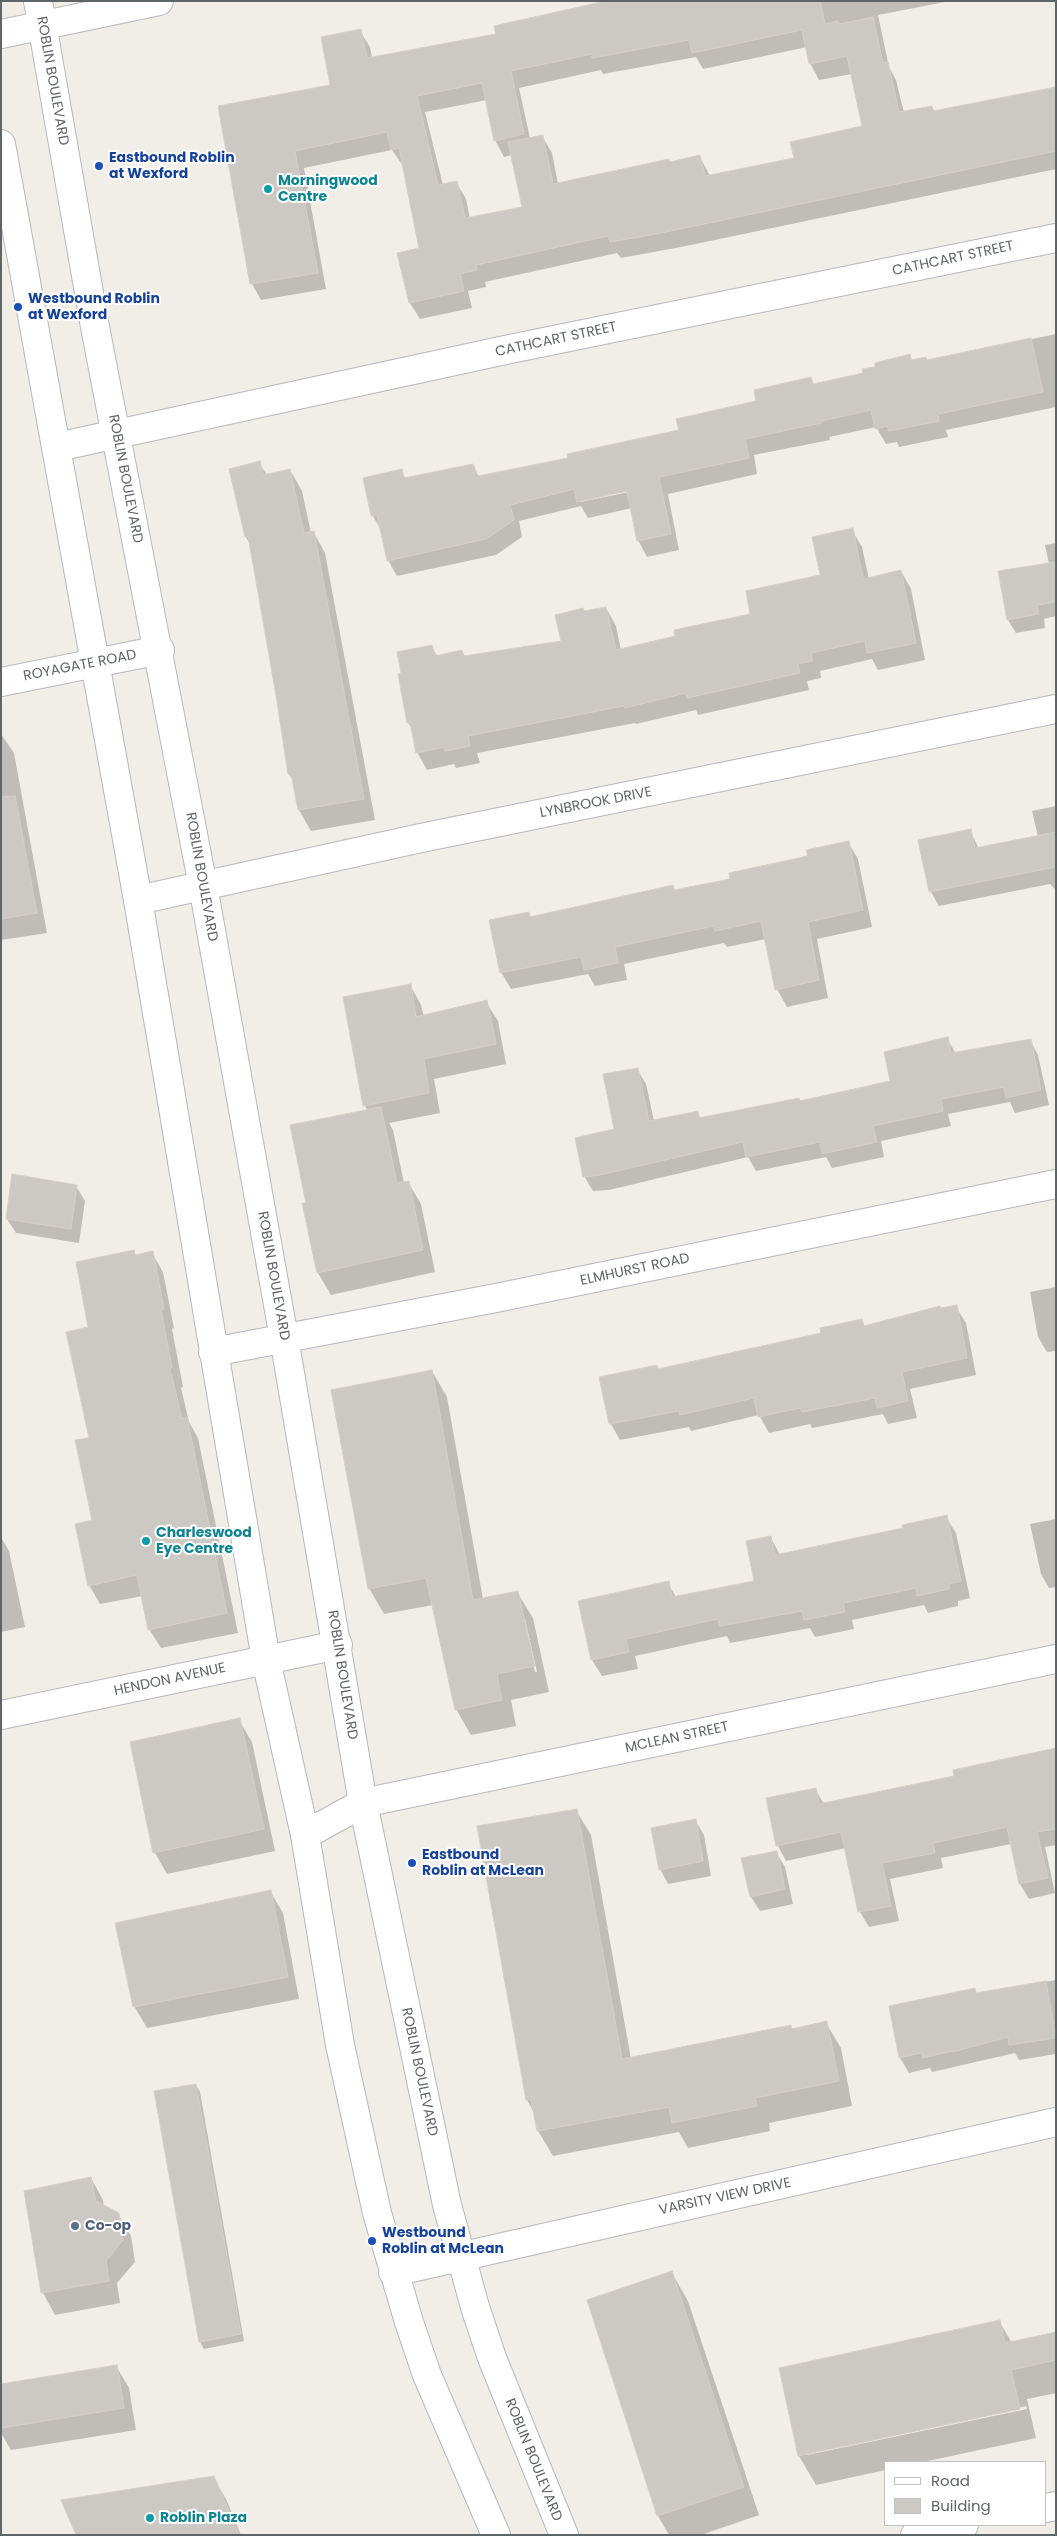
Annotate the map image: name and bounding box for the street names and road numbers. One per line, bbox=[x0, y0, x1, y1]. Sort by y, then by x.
street label: ROBLIN BOULEVARD bbox=[32, 15, 72, 147]
street label: CATHCART STREET bbox=[891, 238, 1015, 280]
street label: CATHCART STREET bbox=[494, 319, 618, 361]
street label: ROBLIN BOULEVARD bbox=[104, 413, 146, 545]
street label: ROYAGATE ROAD bbox=[22, 647, 138, 685]
street label: LYNBROOK DRIVE bbox=[539, 784, 653, 822]
street label: ROBLIN BOULEVARD bbox=[181, 811, 221, 943]
street label: ROBLIN BOULEVARD bbox=[253, 1210, 293, 1342]
street label: ELMHURST ROAD bbox=[579, 1250, 691, 1290]
street label: ROBLIN BOULEVARD bbox=[323, 1609, 361, 1741]
street label: HENDON AVENUE bbox=[113, 1660, 227, 1700]
street label: MCLEAN STREET bbox=[624, 1719, 730, 1757]
street label: ROBLIN BOULEVARD bbox=[397, 2006, 441, 2138]
street label: VARSITY VIEW DRIVE bbox=[657, 2175, 793, 2219]
street label: ROBLIN BOULEVARD bbox=[501, 2396, 565, 2524]

